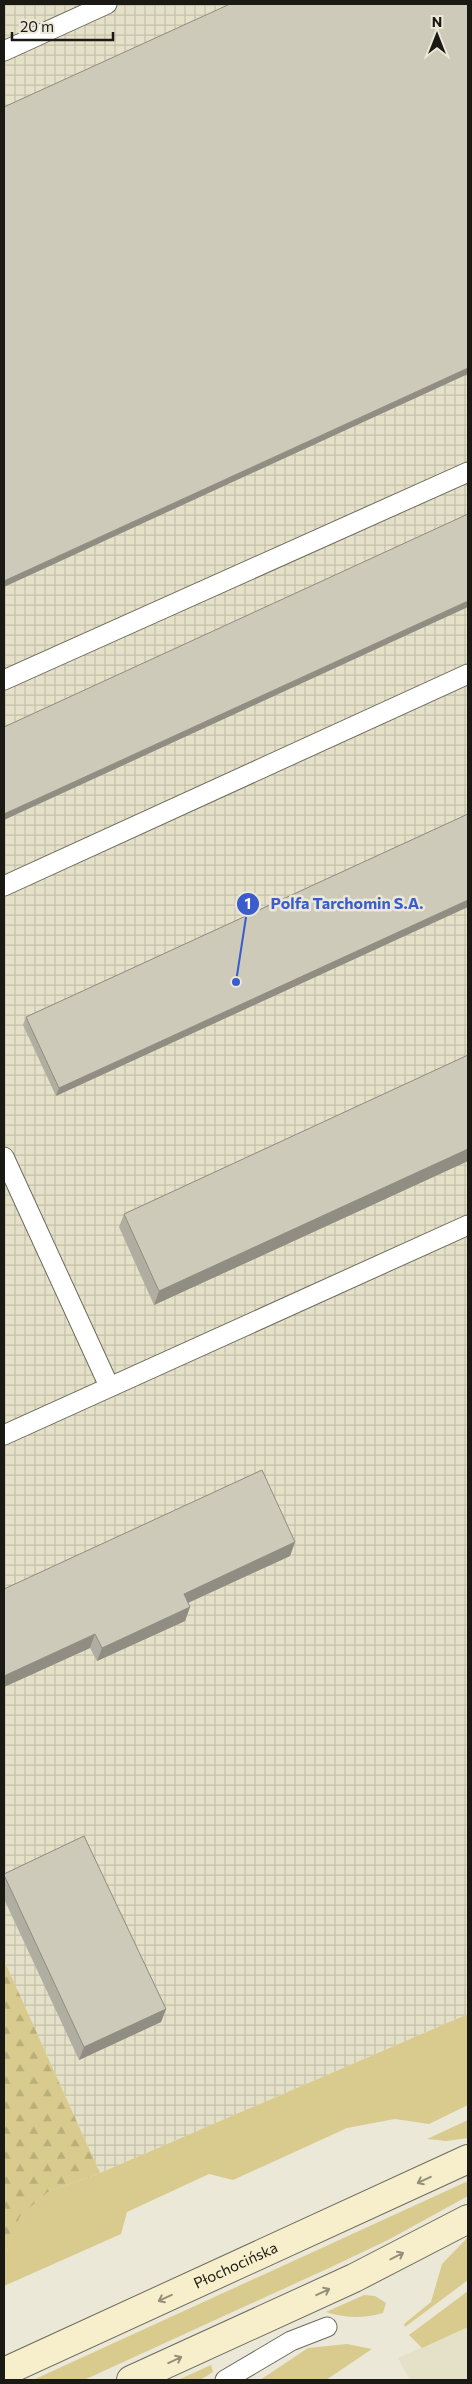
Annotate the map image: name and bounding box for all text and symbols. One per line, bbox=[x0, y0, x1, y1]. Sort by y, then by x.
scale bar bbox=[12, 10, 114, 42]
north arrow bbox=[412, 10, 462, 60]
text: N bbox=[432, 13, 442, 30]
text: 20 m bbox=[20, 17, 54, 35]
callout: Polfa Tarchomin S.A. bbox=[236, 888, 434, 919]
text: Polfa Tarchomin S.A. bbox=[271, 893, 423, 912]
text: 1 bbox=[245, 894, 251, 912]
one-way arrow bbox=[417, 2175, 432, 2185]
street label: Płochocińska bbox=[190, 2238, 280, 2292]
one-way arrow bbox=[390, 2251, 405, 2261]
one-way arrow bbox=[315, 2287, 330, 2297]
one-way arrow bbox=[158, 2294, 173, 2304]
one-way arrow bbox=[167, 2355, 182, 2364]

